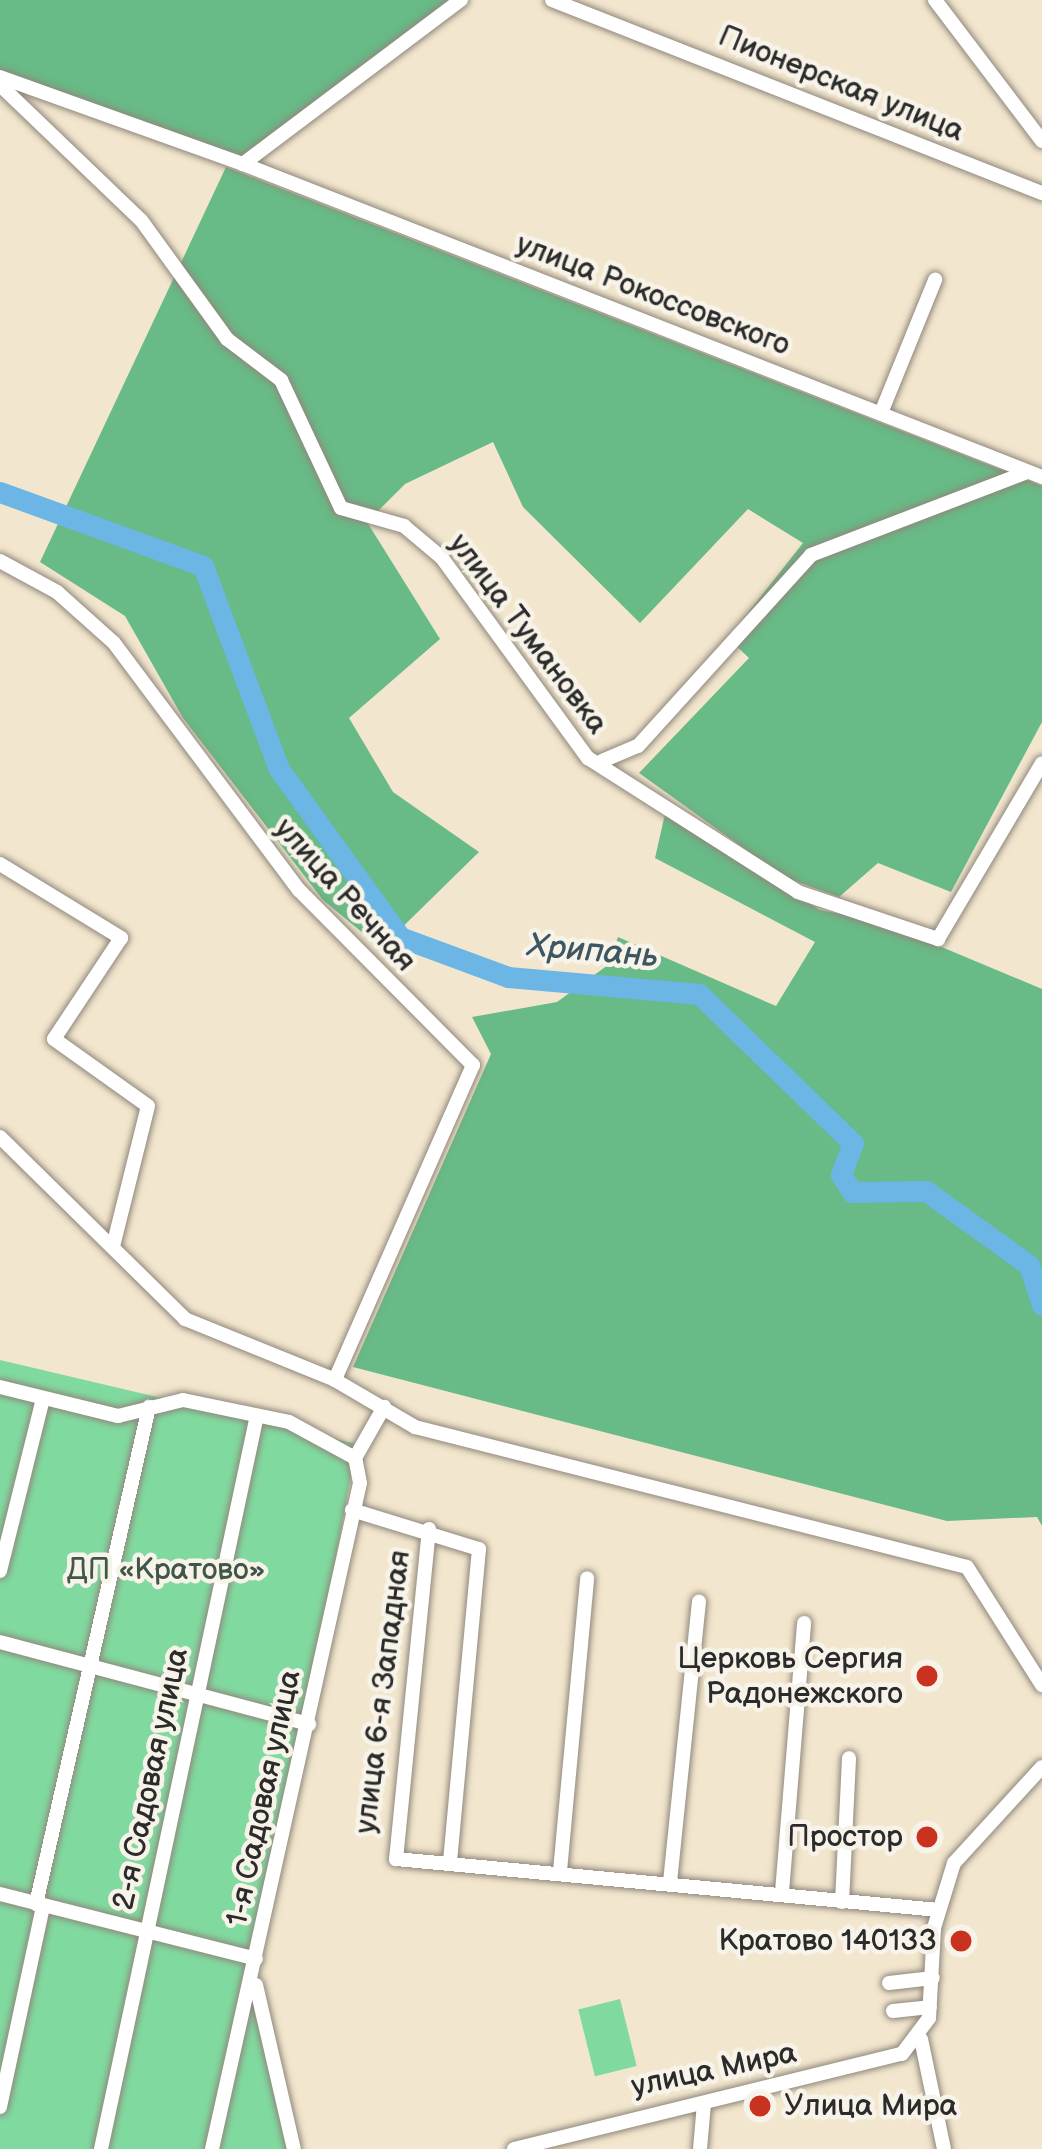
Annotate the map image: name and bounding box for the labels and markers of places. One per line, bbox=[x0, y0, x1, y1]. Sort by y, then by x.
place label: Церковь Сергия Радонежского bbox=[678, 1641, 903, 1712]
marker: Церковь Сергия Радонежского bbox=[914, 1663, 940, 1689]
place label: Простор bbox=[787, 1819, 903, 1855]
marker: Простор bbox=[914, 1824, 940, 1850]
place label: Кратово 140133 bbox=[718, 1923, 937, 1959]
marker: Кратово 140133 bbox=[948, 1928, 974, 1954]
place label: Улица Мира bbox=[784, 2088, 957, 2124]
marker: Улица Мира bbox=[747, 2093, 773, 2119]

